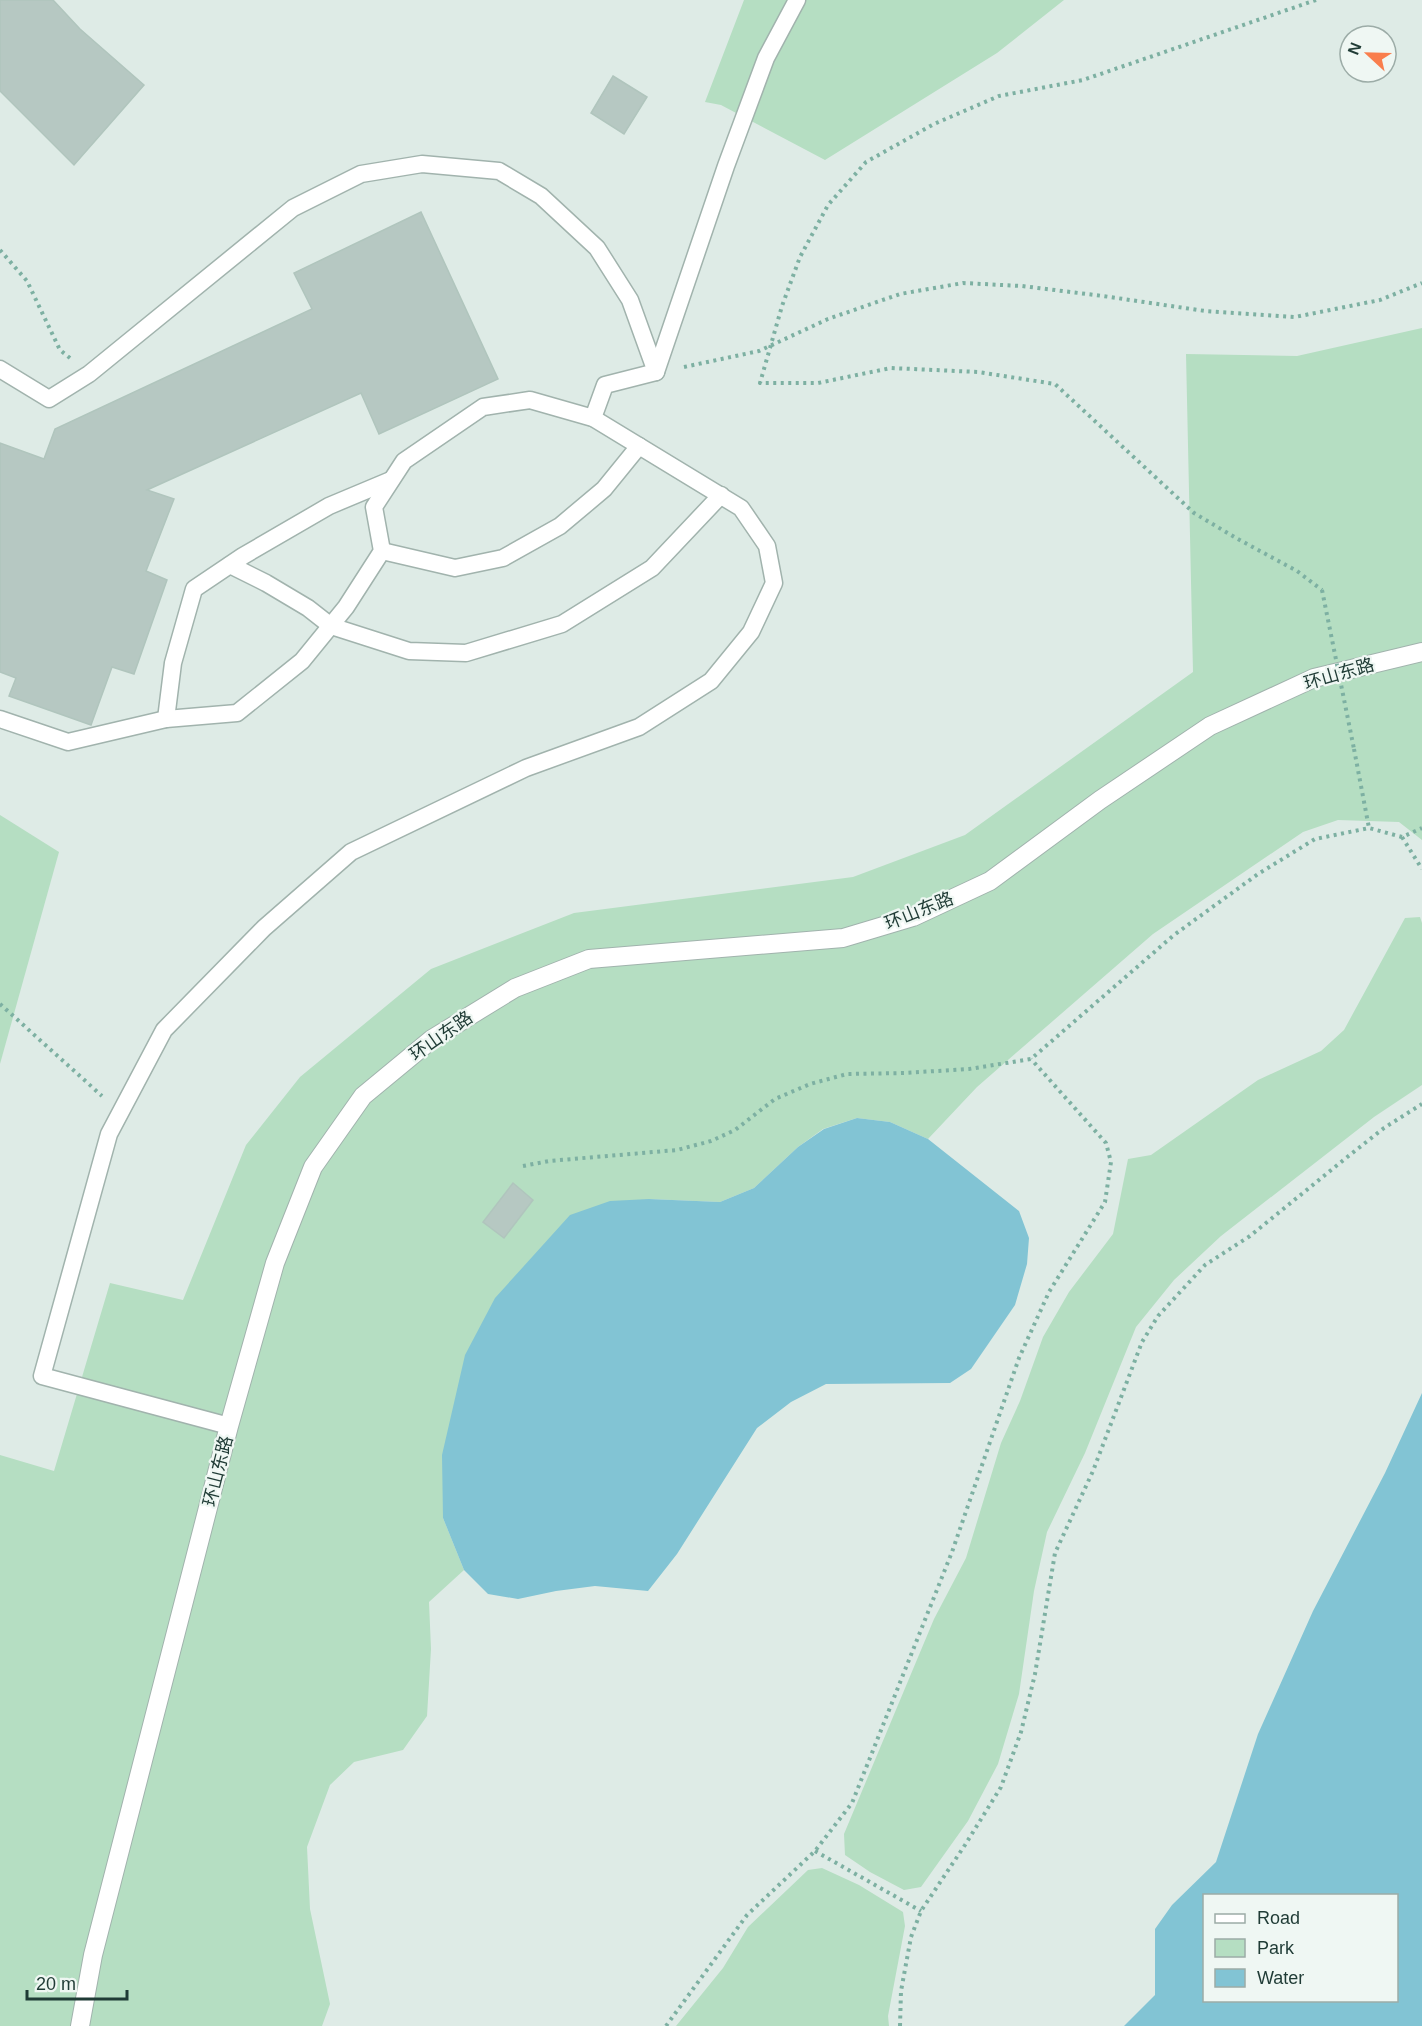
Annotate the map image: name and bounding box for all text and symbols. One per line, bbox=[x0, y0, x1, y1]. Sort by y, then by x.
north arrow bbox=[1338, 24, 1398, 84]
text: N bbox=[1345, 40, 1365, 57]
street label: 环山东路 bbox=[1302, 654, 1376, 694]
street label: 环山东路 bbox=[882, 888, 956, 934]
street label: 环山东路 bbox=[406, 1007, 476, 1065]
street label: 环山东路 bbox=[200, 1434, 236, 1508]
legend bbox=[1203, 1894, 1398, 2002]
text: Road bbox=[1257, 1908, 1300, 1928]
text: Park bbox=[1257, 1938, 1295, 1958]
scale bar bbox=[27, 1963, 128, 2001]
text: Water bbox=[1257, 1968, 1304, 1988]
text: 20 m bbox=[36, 1974, 76, 1994]

